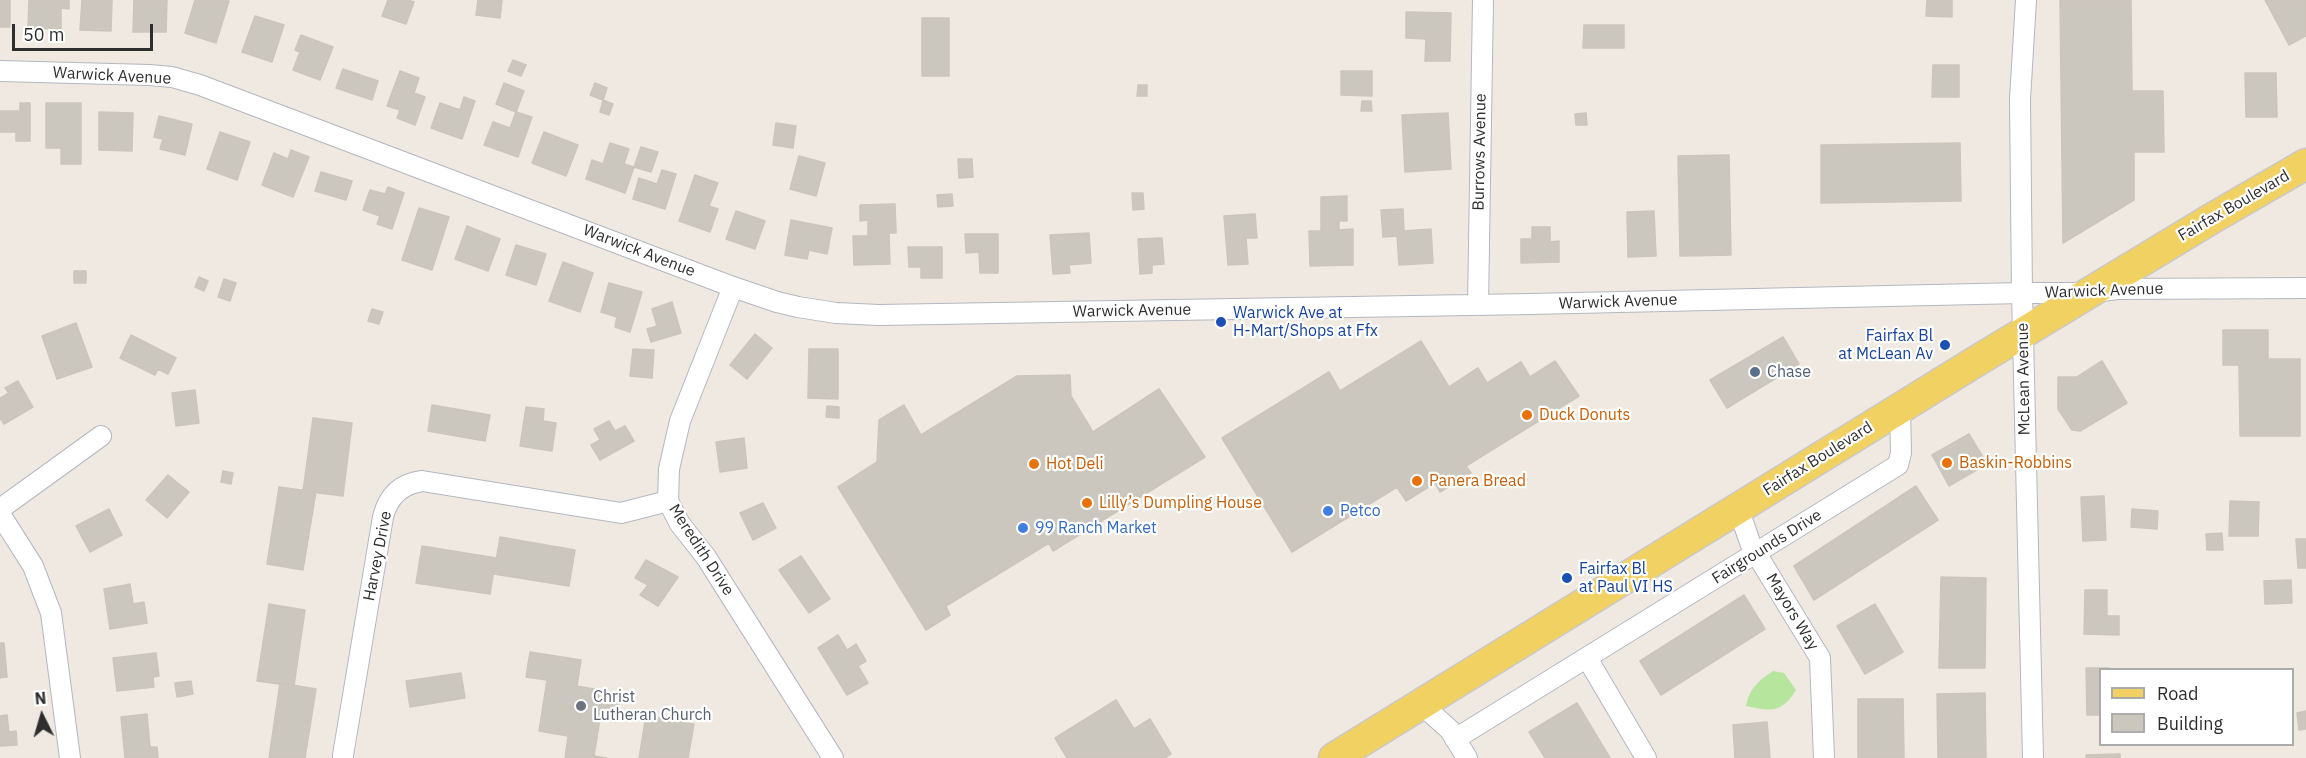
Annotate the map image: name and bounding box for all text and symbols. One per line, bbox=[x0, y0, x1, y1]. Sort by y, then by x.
scale bar bbox=[15, 12, 156, 50]
text: 50 m bbox=[23, 23, 65, 46]
street label: Warwick Avenue bbox=[52, 63, 172, 89]
street label: Burrows Avenue bbox=[1469, 93, 1491, 211]
street label: Fairfax Boulevard bbox=[2175, 166, 2293, 246]
street label: Warwick Avenue bbox=[580, 221, 698, 281]
street label: Warwick Avenue bbox=[2044, 279, 2164, 303]
street label: Warwick Avenue bbox=[1558, 290, 1678, 314]
street label: Warwick Avenue bbox=[1073, 300, 1191, 322]
place label: Warwick Ave at H-Mart/Shops at Ffx bbox=[1233, 303, 1378, 341]
marker: Warwick Ave at H-Mart/Shops at Ffx bbox=[1214, 315, 1228, 329]
street label: McLean Avenue bbox=[2013, 323, 2035, 435]
place label: Fairfax Bl at McLean Av bbox=[1838, 326, 1933, 364]
marker: Fairfax Bl at McLean Av bbox=[1938, 338, 1952, 352]
place label: Chase bbox=[1767, 362, 1811, 382]
marker: Chase bbox=[1748, 365, 1762, 379]
place label: Duck Donuts bbox=[1539, 405, 1630, 425]
marker: Duck Donuts bbox=[1520, 408, 1534, 422]
street label: Fairfax Boulevard bbox=[1760, 418, 1876, 500]
place label: Baskin-Robbins bbox=[1959, 453, 2072, 473]
place label: Hot Deli bbox=[1046, 454, 1104, 474]
marker: Baskin-Robbins bbox=[1940, 456, 1954, 470]
marker: Hot Deli bbox=[1027, 457, 1041, 471]
place label: Panera Bread bbox=[1429, 471, 1526, 491]
marker: Panera Bread bbox=[1410, 474, 1424, 488]
place label: Lilly’s Dumpling House bbox=[1099, 493, 1262, 513]
marker: Lilly’s Dumpling House bbox=[1080, 496, 1094, 510]
street label: Meredith Drive bbox=[664, 501, 738, 599]
place label: Petco bbox=[1340, 501, 1381, 521]
marker: Petco bbox=[1321, 504, 1335, 518]
street label: Fairgrounds Drive bbox=[1709, 506, 1825, 588]
street label: Harvey Drive bbox=[360, 509, 396, 603]
place label: 99 Ranch Market bbox=[1035, 518, 1157, 538]
marker: 99 Ranch Market bbox=[1016, 521, 1030, 535]
place label: Fairfax Bl at Paul VI HS bbox=[1579, 559, 1673, 597]
street label: Mayors Way bbox=[1762, 570, 1822, 654]
marker: Fairfax Bl at Paul VI HS bbox=[1560, 571, 1574, 585]
legend bbox=[2099, 668, 2294, 746]
text: Road bbox=[2157, 682, 2198, 705]
north arrow bbox=[12, 686, 72, 746]
place label: Christ Lutheran Church bbox=[593, 687, 712, 725]
text: N bbox=[34, 688, 47, 709]
marker: Christ Lutheran Church bbox=[574, 699, 588, 713]
text: Building bbox=[2157, 712, 2223, 735]

